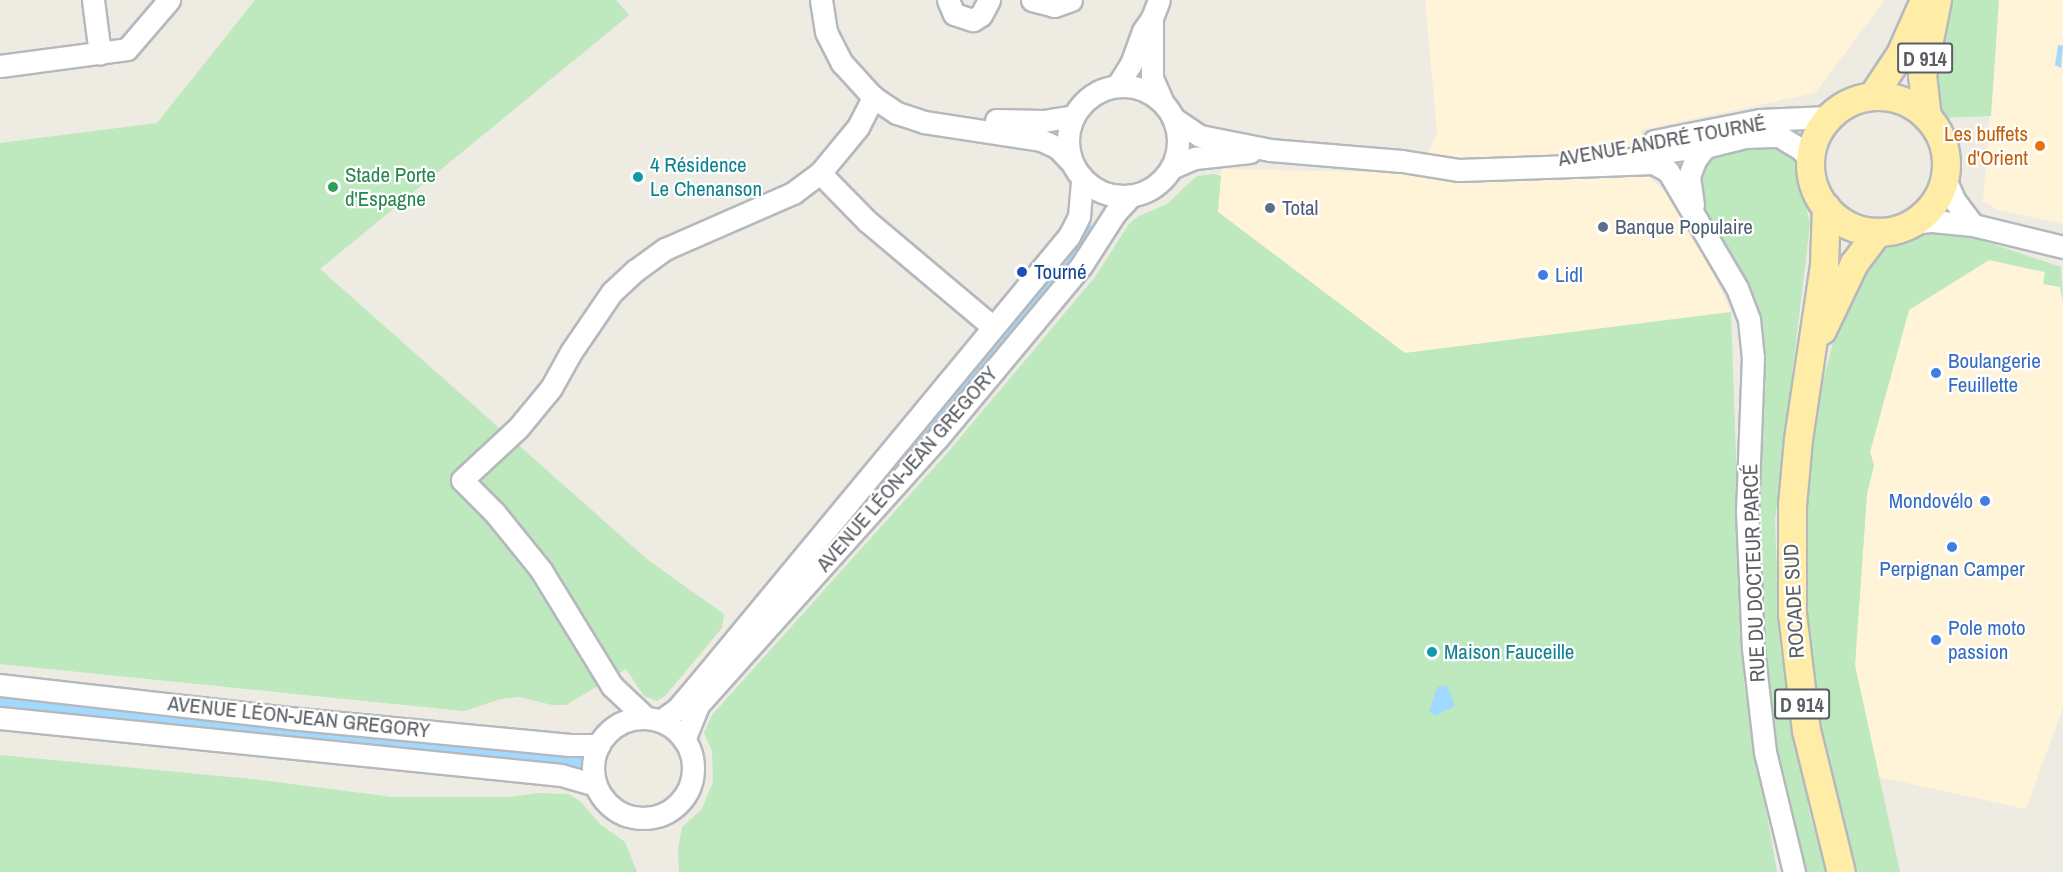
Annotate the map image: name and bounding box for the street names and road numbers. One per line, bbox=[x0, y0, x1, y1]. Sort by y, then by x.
road number: D 914 bbox=[1896, 41, 1954, 75]
street label: AVENUE ANDRÉ TOURNÉ bbox=[1556, 110, 1768, 172]
street label: AVENUE LÉON-JEAN GREGORY bbox=[811, 361, 1003, 577]
street label: RUE DU DOCTEUR PARCÉ bbox=[1738, 463, 1770, 683]
street label: ROCADE SUD bbox=[1778, 543, 1810, 659]
road number: D 914 bbox=[1774, 687, 1830, 721]
street label: AVENUE LÉON-JEAN GREGORY bbox=[167, 691, 431, 743]

